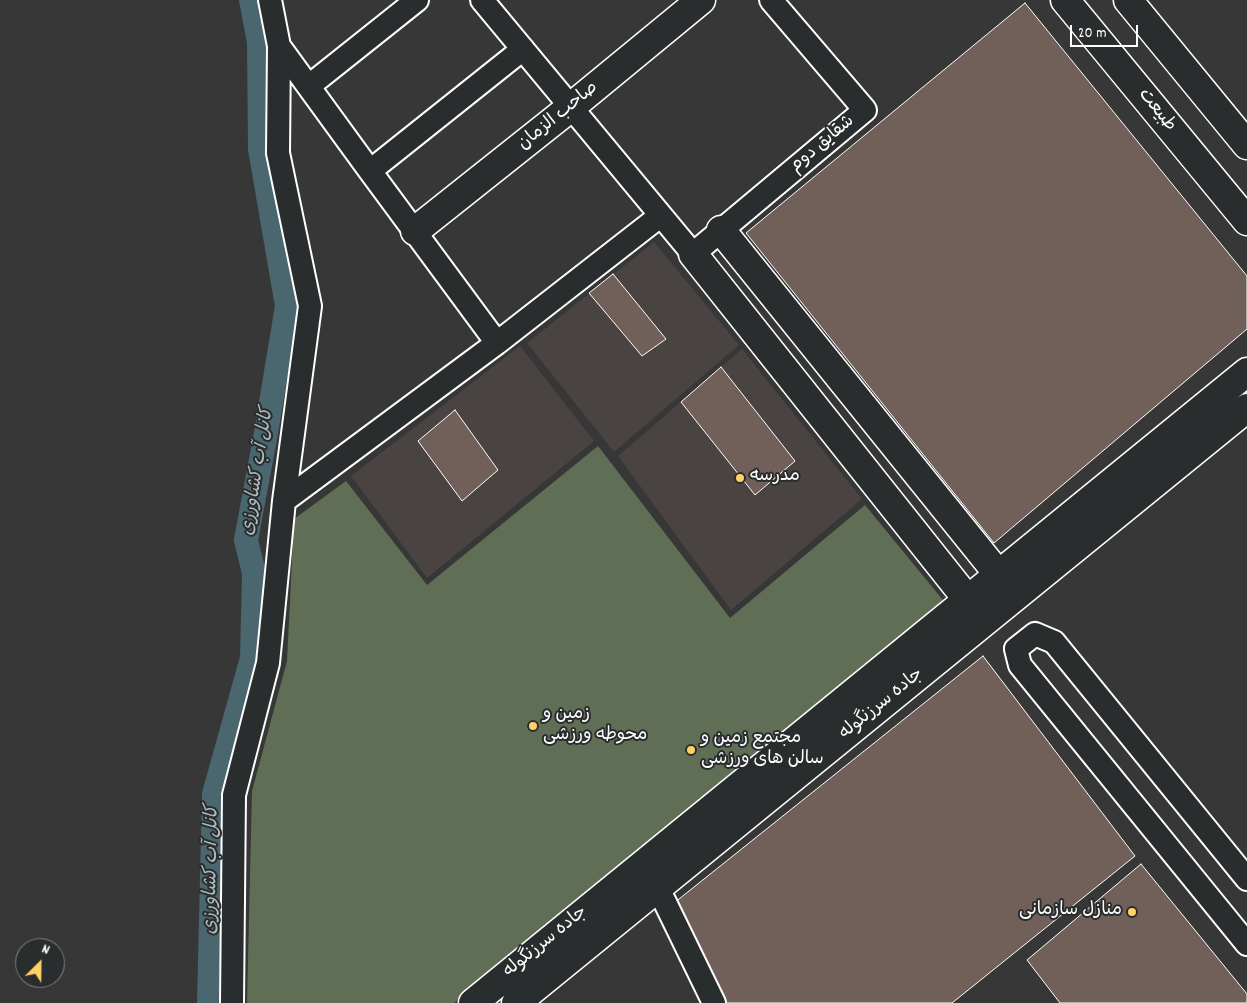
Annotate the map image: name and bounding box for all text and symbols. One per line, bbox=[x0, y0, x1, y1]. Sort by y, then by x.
scale bar bbox=[1072, 15, 1140, 47]
text: 20 m bbox=[1078, 23, 1106, 45]
street label: صاحب الزمان bbox=[515, 78, 603, 156]
street label: طبیعت bbox=[1132, 85, 1180, 137]
street label: شقایق دوم bbox=[786, 112, 860, 178]
water label: کانل آب کشاورزی bbox=[238, 406, 280, 538]
place label: مدرسه bbox=[750, 467, 800, 489]
marker: مدرسه bbox=[734, 472, 746, 484]
street label: جاده سرزنگوله bbox=[835, 664, 929, 746]
place label: زمین و محوطه ورزشی bbox=[543, 705, 647, 748]
marker: زمین و محوطه ورزشی bbox=[527, 720, 539, 732]
place label: مجتمع زمین و سالن های ورزشی bbox=[701, 729, 824, 772]
marker: مجتمع زمین و سالن های ورزشی bbox=[685, 744, 697, 756]
water label: کانل آب کشاورزی bbox=[200, 805, 226, 935]
place label: منازل سازمانی bbox=[1019, 901, 1122, 923]
street label: جاده سرزنگوله bbox=[499, 902, 593, 984]
marker: منازل سازمانی bbox=[1126, 906, 1138, 918]
north arrow bbox=[15, 938, 65, 988]
text: N bbox=[38, 940, 53, 961]

